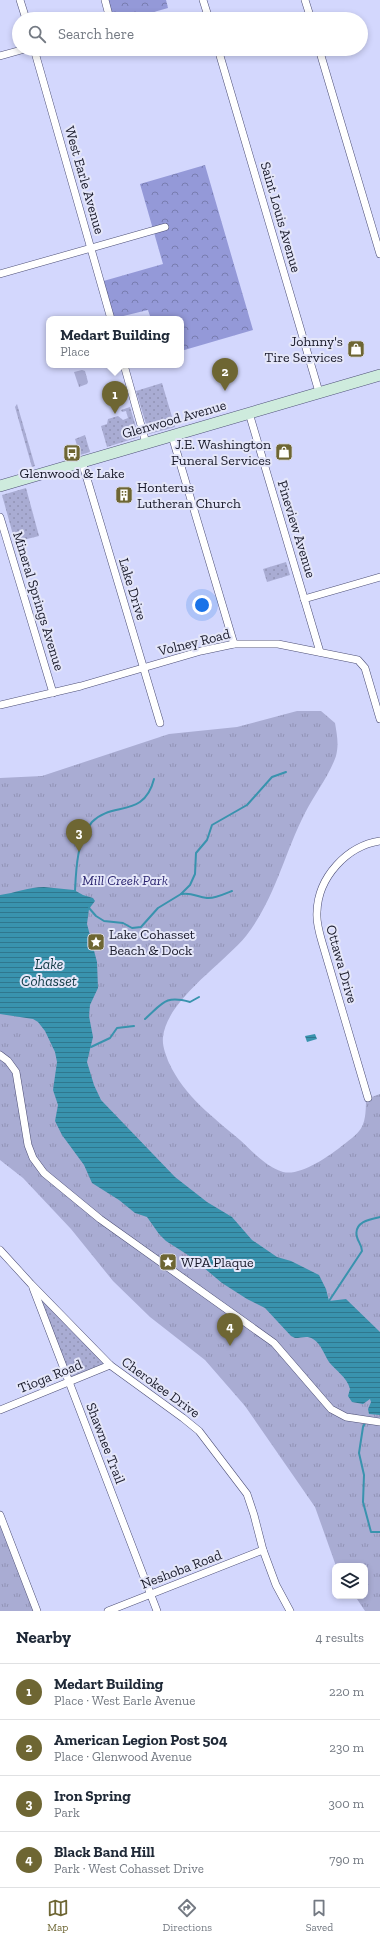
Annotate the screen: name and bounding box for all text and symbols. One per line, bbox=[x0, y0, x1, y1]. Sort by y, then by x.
search box bbox=[12, 12, 368, 56]
icon: search bbox=[26, 23, 48, 45]
text: Search here bbox=[58, 25, 134, 43]
street label: West Earle Avenue bbox=[61, 124, 108, 237]
street label: Saint Louis Avenue bbox=[257, 160, 305, 275]
popup bbox=[46, 316, 184, 368]
text: Medart Building bbox=[60, 326, 170, 344]
place label: Johnny's Tire Services bbox=[265, 333, 343, 366]
shop icon: Johnny's Tire Services bbox=[346, 339, 366, 359]
text: Place bbox=[60, 344, 90, 359]
pin: 2 bbox=[212, 358, 238, 391]
pin: 1 bbox=[102, 381, 128, 414]
street label: Glenwood Avenue bbox=[120, 396, 229, 442]
place label: J.E. Washington Funeral Services bbox=[171, 436, 271, 469]
shop icon: J.E. Washington Funeral Services bbox=[274, 442, 294, 462]
bus stop icon: Glenwood & Lake bbox=[62, 443, 82, 463]
place label: Glenwood & Lake bbox=[20, 465, 125, 482]
street label: Pineview Avenue bbox=[274, 478, 320, 580]
place label: Honterus Lutheran Church bbox=[137, 479, 241, 512]
building icon: Honterus Lutheran Church bbox=[114, 485, 134, 505]
street label: Mineral Springs Avenue bbox=[9, 530, 68, 673]
street label: Lake Drive bbox=[115, 556, 150, 623]
your location bbox=[192, 595, 212, 615]
street label: Volney Road bbox=[155, 625, 232, 660]
pin: 3 bbox=[66, 819, 92, 852]
park label: Mill Creek Park bbox=[82, 872, 168, 889]
street label: Ottawa Drive bbox=[322, 923, 361, 1006]
place label: Lake Cohasset Beach & Dock bbox=[109, 926, 196, 959]
place icon: Lake Cohasset Beach & Dock bbox=[86, 932, 106, 952]
water label: Lake Cohasset bbox=[21, 955, 77, 990]
place icon: WPA Plaque bbox=[158, 1252, 178, 1272]
place label: WPA Plaque bbox=[181, 1254, 254, 1271]
pin: 4 bbox=[217, 1313, 243, 1346]
street label: Cherokee Drive bbox=[118, 1353, 204, 1422]
street label: Tioga Road bbox=[16, 1356, 85, 1397]
street label: Shawnee Trail bbox=[82, 1400, 129, 1486]
street label: Neshoba Road bbox=[138, 1546, 224, 1593]
map controls bbox=[332, 1563, 368, 1599]
button: layers bbox=[332, 1563, 368, 1599]
text: Nearby bbox=[16, 1627, 71, 1647]
text: 4 results bbox=[316, 1630, 364, 1645]
text: Medart Building bbox=[54, 1675, 163, 1693]
text: 1 bbox=[26, 1684, 32, 1699]
text: 220 m bbox=[329, 1684, 364, 1699]
text: Place · West Earle Avenue bbox=[54, 1693, 195, 1708]
text: American Legion Post 504 bbox=[54, 1731, 228, 1749]
text: 2 bbox=[26, 1740, 32, 1755]
text: 230 m bbox=[329, 1740, 364, 1755]
text: Place · Glenwood Avenue bbox=[54, 1749, 192, 1764]
text: Iron Spring bbox=[54, 1787, 131, 1805]
text: 3 bbox=[26, 1796, 32, 1811]
text: 300 m bbox=[328, 1796, 364, 1811]
text: Park bbox=[54, 1805, 80, 1820]
text: Black Band Hill bbox=[54, 1843, 155, 1861]
text: 4 bbox=[25, 1852, 33, 1867]
text: 790 m bbox=[329, 1852, 364, 1867]
text: Park · West Cohasset Drive bbox=[54, 1861, 204, 1876]
tab: Map bbox=[47, 1897, 69, 1934]
tab: Directions bbox=[162, 1897, 212, 1934]
tab: Saved bbox=[306, 1897, 333, 1934]

